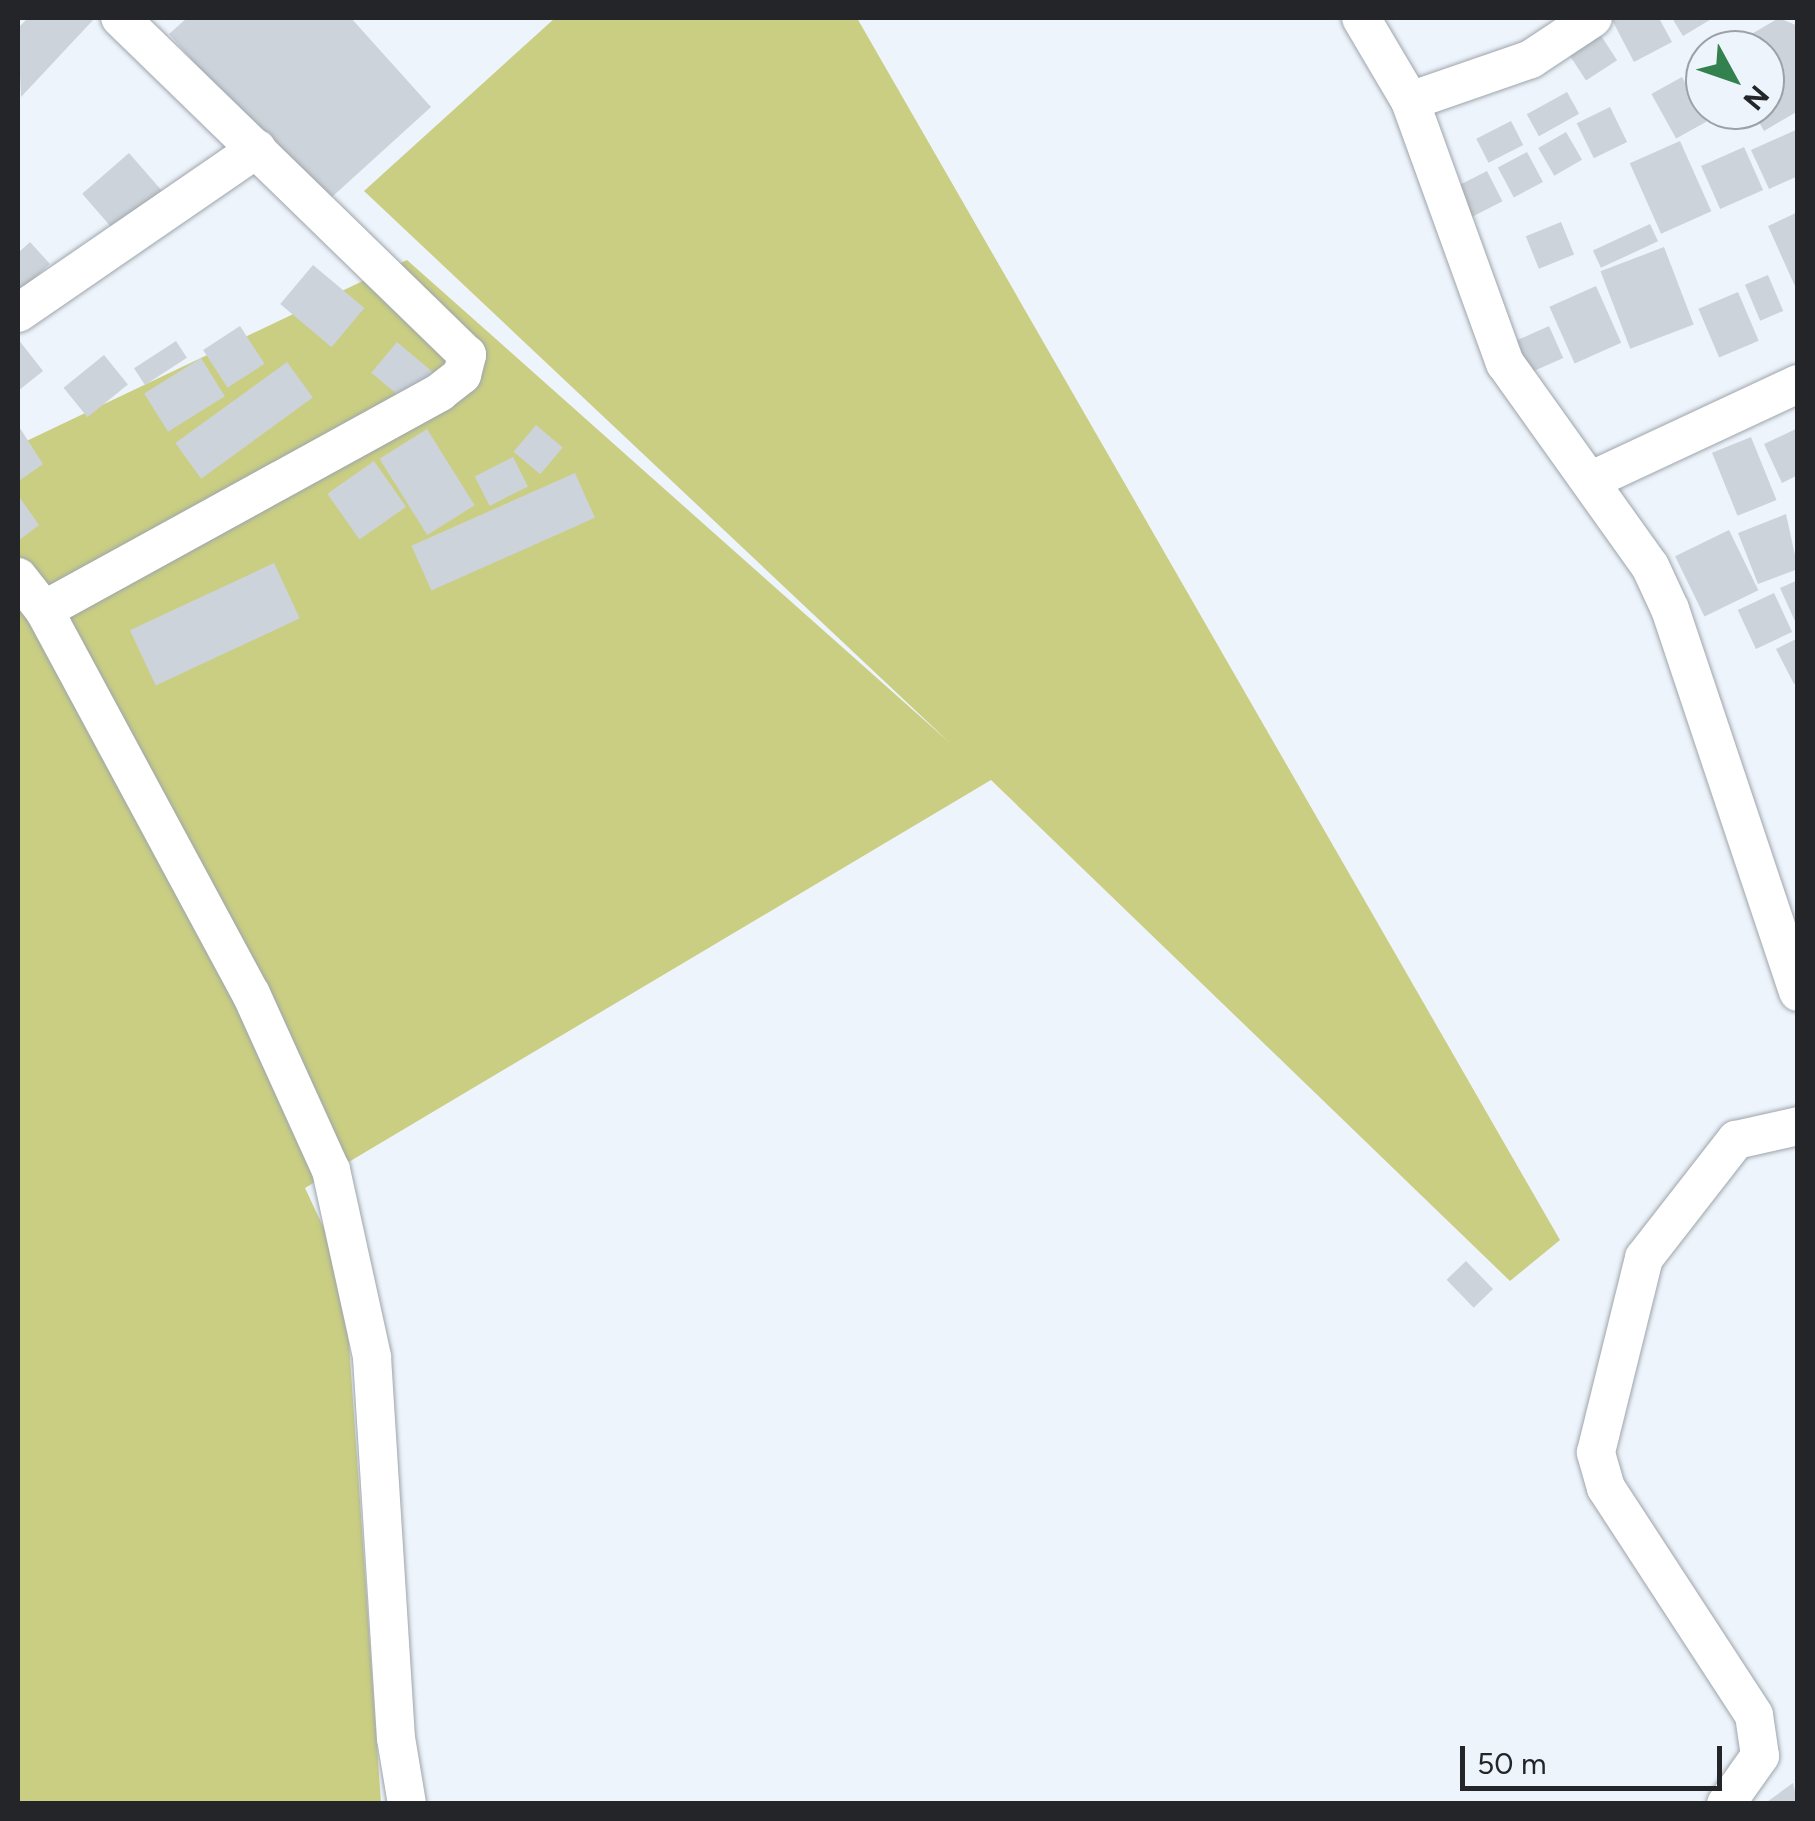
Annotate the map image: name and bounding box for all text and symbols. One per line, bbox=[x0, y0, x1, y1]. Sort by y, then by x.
north arrow bbox=[1685, 30, 1785, 130]
text: N bbox=[1736, 79, 1776, 117]
scale bar bbox=[1465, 1726, 1728, 1788]
text: 50 m bbox=[1477, 1745, 1546, 1782]

